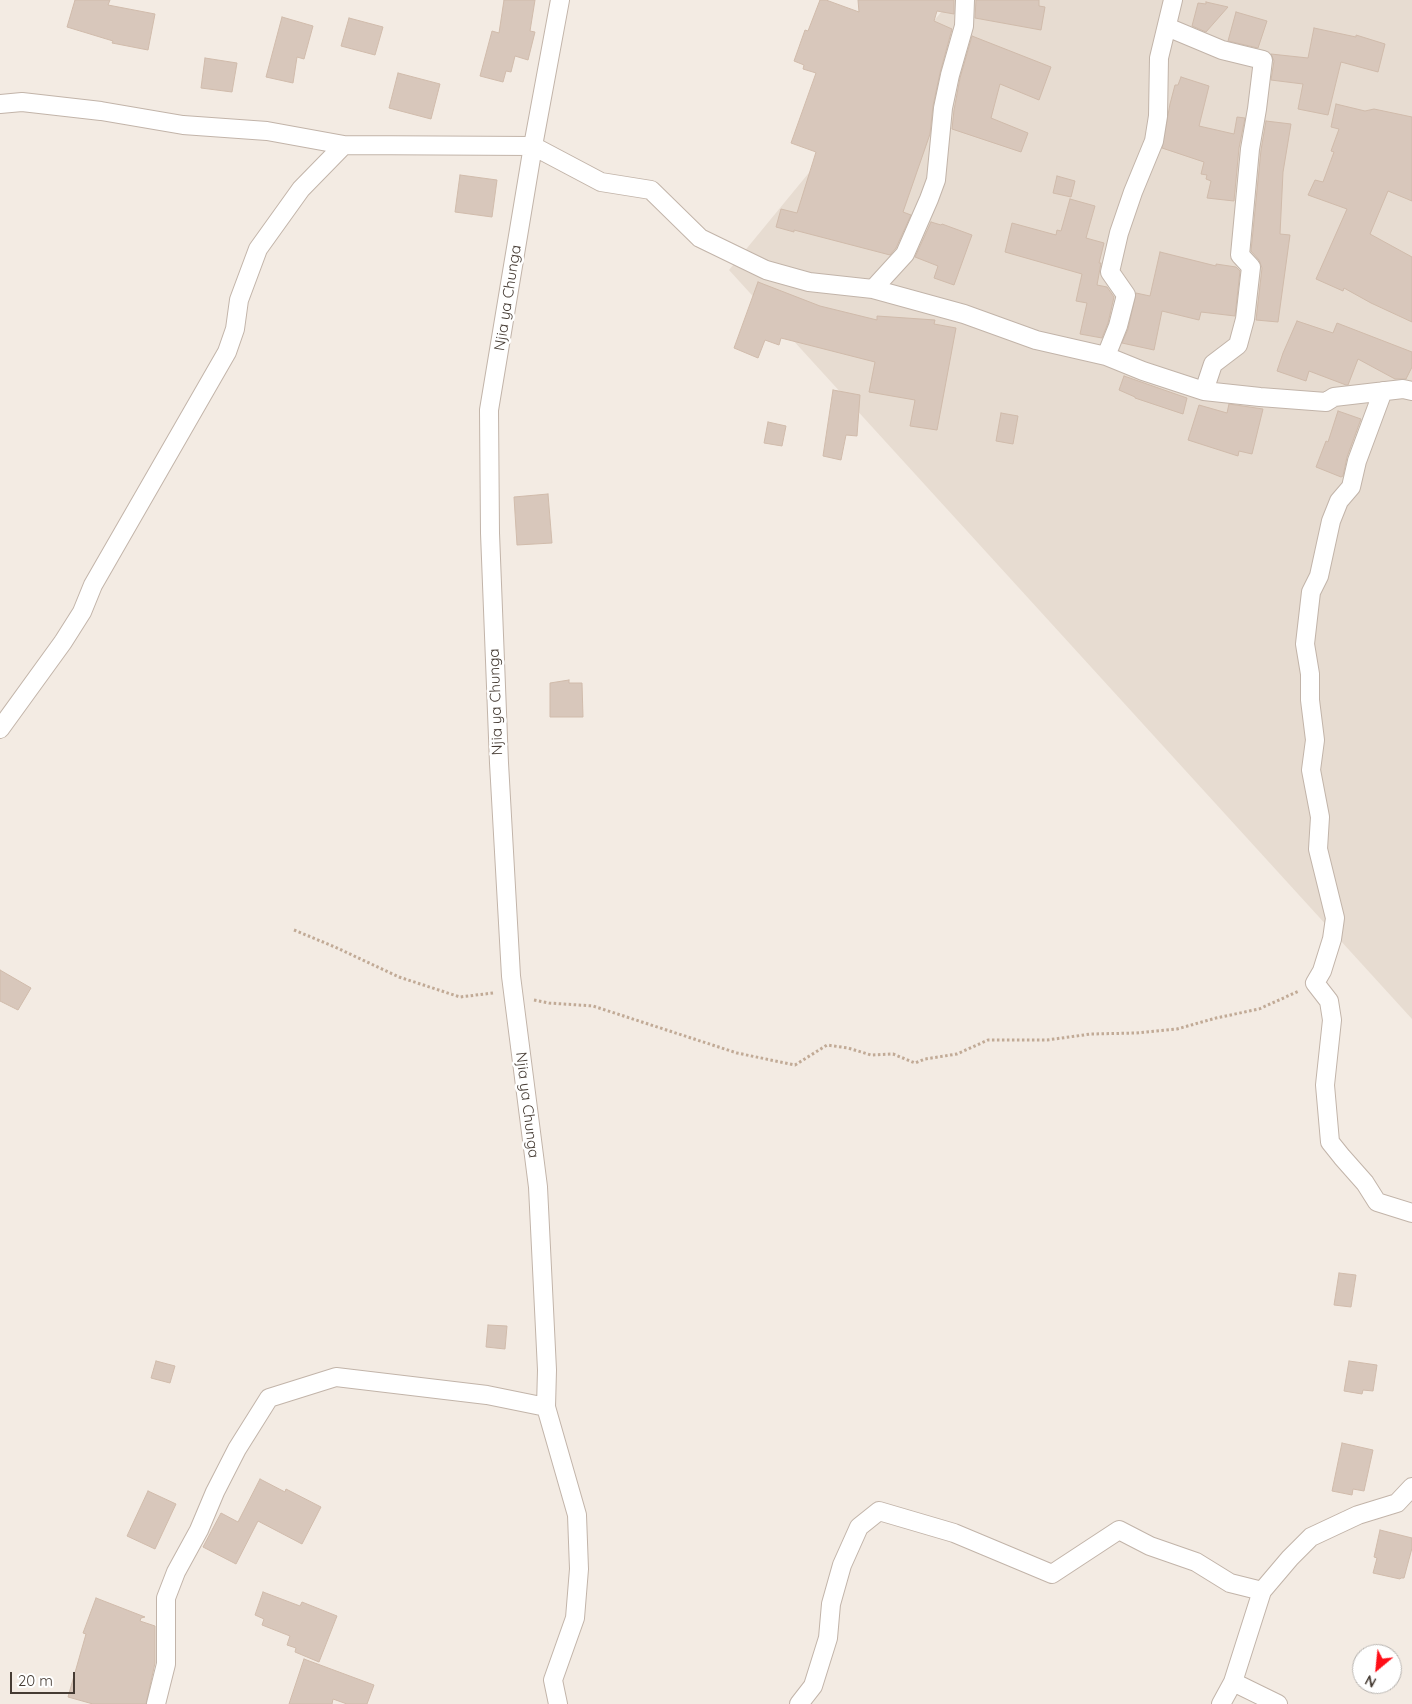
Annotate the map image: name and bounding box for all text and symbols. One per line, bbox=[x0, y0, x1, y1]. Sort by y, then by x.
street label: Njia ya Chunga bbox=[491, 244, 525, 352]
street label: Njia ya Chunga bbox=[485, 648, 507, 756]
street label: Njia ya Chunga bbox=[512, 1051, 542, 1159]
north arrow bbox=[1352, 1644, 1402, 1694]
scale bar bbox=[12, 1662, 78, 1694]
text: 20 m bbox=[18, 1671, 53, 1690]
text: N bbox=[1362, 1671, 1379, 1692]

